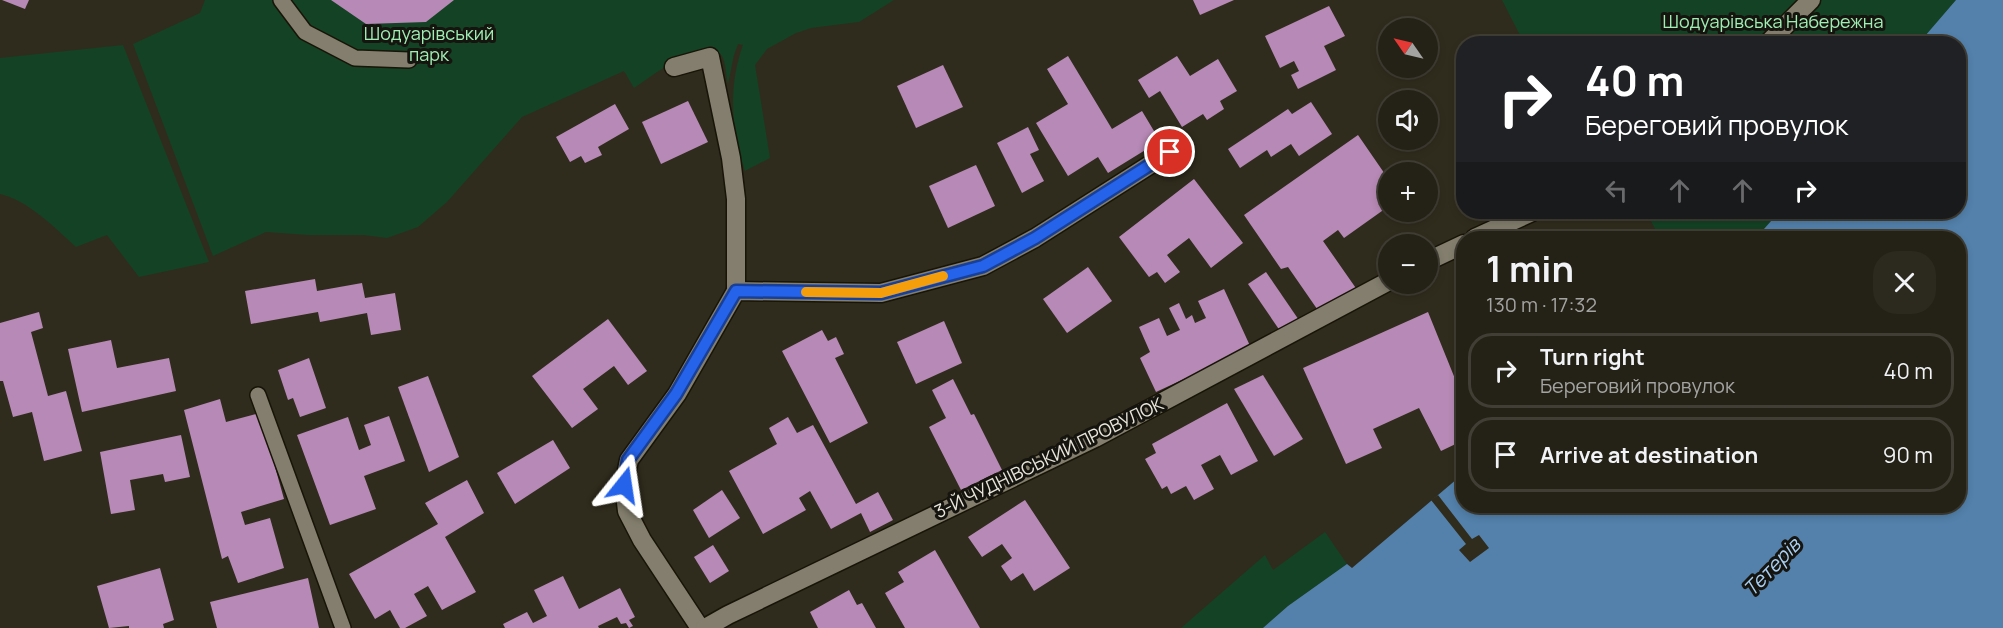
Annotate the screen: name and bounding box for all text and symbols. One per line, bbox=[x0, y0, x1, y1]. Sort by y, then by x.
park label: Шодуарівська Набережна bbox=[1663, 9, 1883, 33]
north arrow bbox=[1378, 18, 1438, 78]
map controls bbox=[1378, 18, 1438, 294]
park label: Шодуарівський парк bbox=[364, 21, 494, 66]
text: 40 m bbox=[1585, 51, 1684, 109]
icon: right bbox=[1486, 60, 1564, 138]
button: sound bbox=[1378, 90, 1438, 150]
text: Береговий провулок bbox=[1585, 106, 1848, 143]
pin bbox=[1144, 126, 1195, 177]
icon: arrive bbox=[1153, 135, 1186, 168]
button: + bbox=[1378, 162, 1438, 222]
icon: left bbox=[1600, 174, 1633, 207]
icon: ahead bbox=[1663, 174, 1696, 207]
icon: ahead bbox=[1726, 174, 1759, 207]
icon: right bbox=[1789, 174, 1822, 207]
button: − bbox=[1378, 234, 1438, 294]
text: 1 min bbox=[1486, 244, 1574, 293]
button: close bbox=[1873, 251, 1936, 314]
text: 130 m · 17:32 bbox=[1486, 291, 1597, 318]
text: Turn right bbox=[1540, 342, 1645, 372]
icon: right bbox=[1489, 354, 1522, 387]
text: 40 m bbox=[1884, 356, 1933, 386]
text: Береговий провулок bbox=[1540, 372, 1735, 399]
street label: 3-Й ЧУДНІВСЬКИЙ ПРОВУЛОК bbox=[930, 391, 1167, 523]
icon: arrive bbox=[1489, 438, 1522, 471]
text: Arrive at destination bbox=[1540, 440, 1758, 470]
text: 90 m bbox=[1883, 440, 1933, 470]
position arrow bbox=[592, 453, 656, 517]
water label: Тетерів bbox=[1737, 531, 1807, 602]

